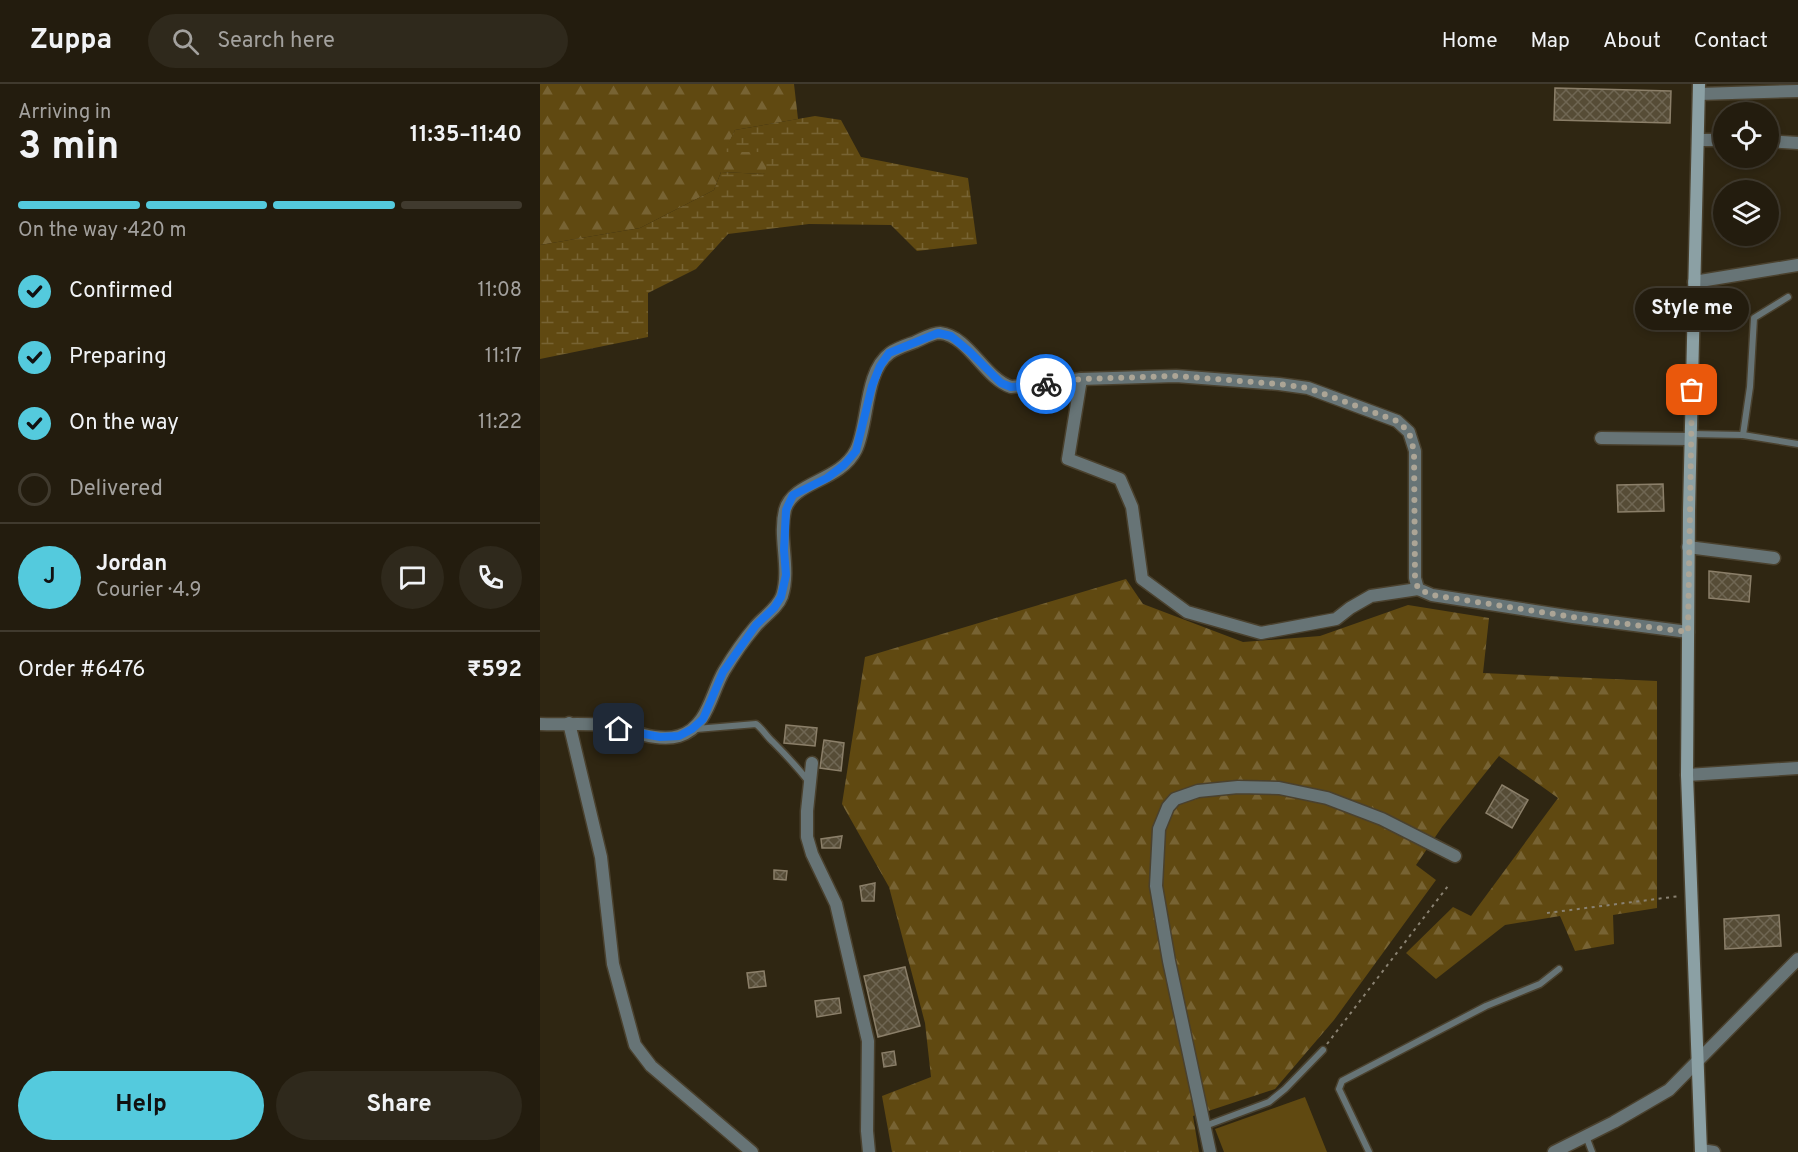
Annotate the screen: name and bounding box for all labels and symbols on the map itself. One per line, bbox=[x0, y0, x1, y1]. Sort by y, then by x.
callout: Style me bbox=[1635, 288, 1749, 330]
courier bbox=[1016, 354, 1076, 414]
pin bbox=[1666, 364, 1717, 415]
pin bbox=[593, 703, 644, 754]

